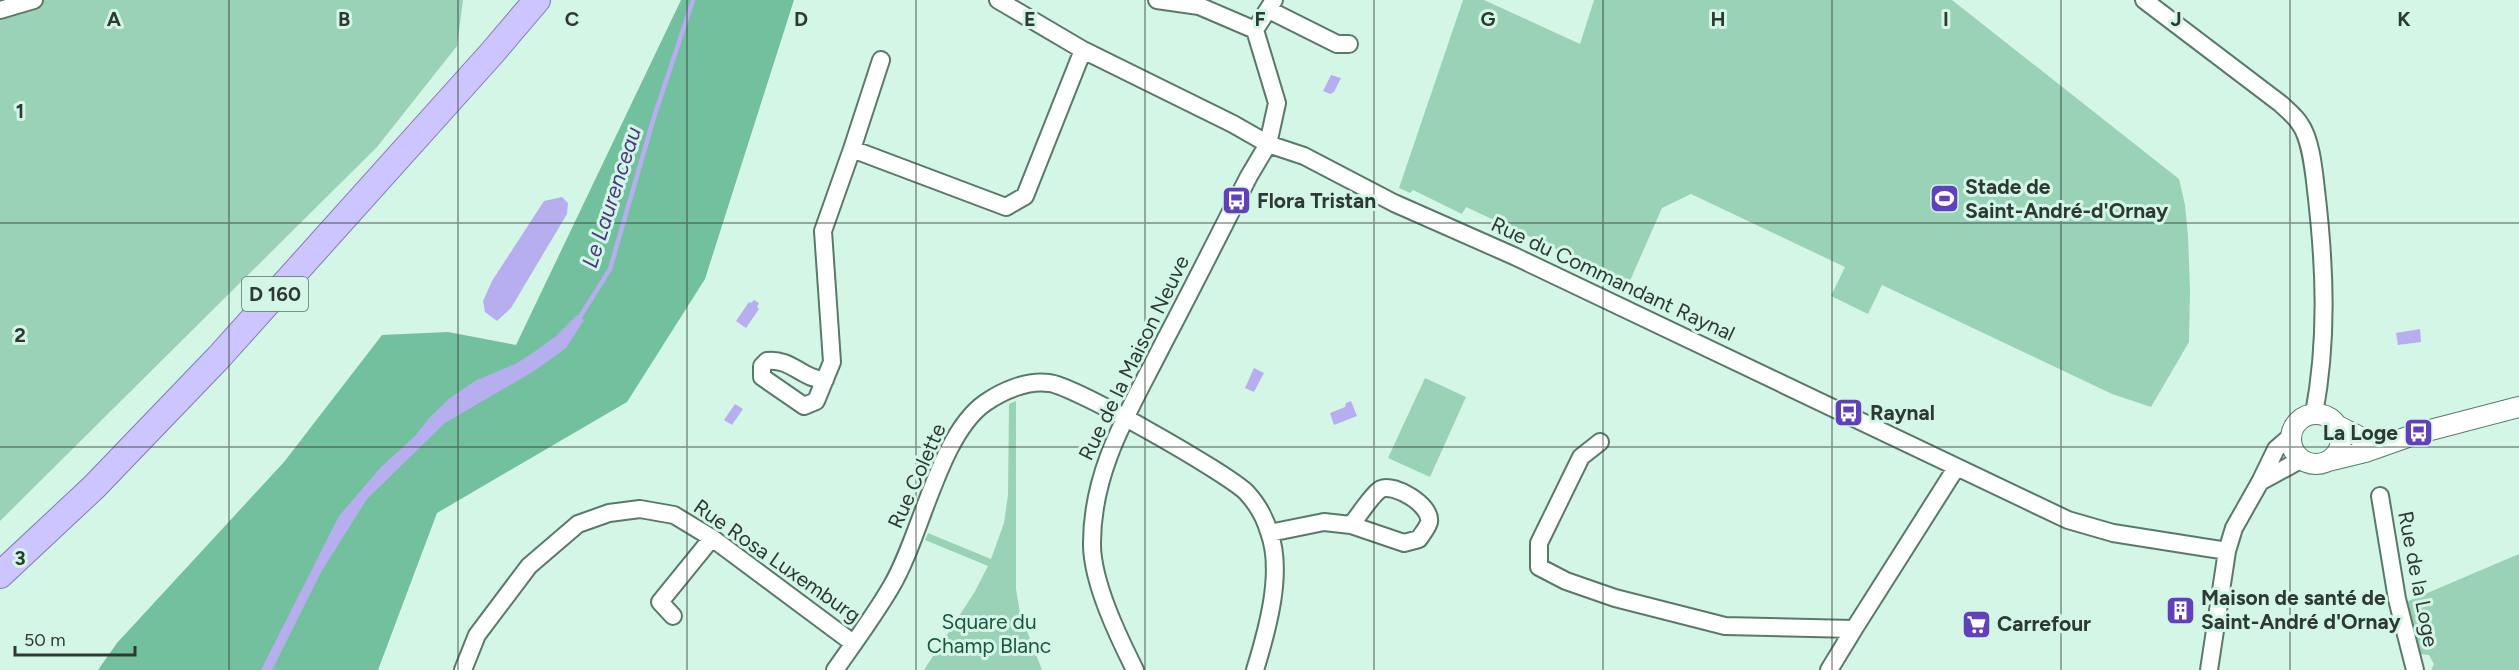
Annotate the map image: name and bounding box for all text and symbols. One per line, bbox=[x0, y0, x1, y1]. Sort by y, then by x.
text: A bbox=[107, 7, 122, 31]
text: B bbox=[338, 7, 350, 31]
text: C bbox=[565, 7, 579, 31]
text: D bbox=[794, 7, 808, 31]
text: E bbox=[1024, 7, 1036, 31]
text: F bbox=[1254, 7, 1266, 31]
text: G bbox=[1481, 7, 1496, 31]
text: H bbox=[1711, 7, 1726, 31]
text: I bbox=[1943, 7, 1949, 31]
text: J bbox=[2170, 7, 2182, 31]
text: K bbox=[2397, 7, 2411, 31]
text: 1 bbox=[16, 99, 24, 123]
water label: Le Laurenceau bbox=[576, 123, 647, 271]
place label: Stade de Saint-André-d'Ornay bbox=[1965, 174, 2169, 223]
sports icon: Stade de Saint-André-d'Ornay bbox=[1928, 183, 1960, 215]
bus stop icon: Flora Tristan bbox=[1220, 185, 1252, 217]
place label: Flora Tristan bbox=[1257, 188, 1376, 213]
street label: Rue du Commandant Raynal bbox=[1487, 211, 1739, 346]
street label: Rue de la Maison Neuve bbox=[1073, 251, 1194, 464]
road number: D 160 bbox=[242, 277, 308, 311]
text: 2 bbox=[14, 323, 26, 347]
bus stop icon: Raynal bbox=[1833, 397, 1865, 429]
place label: Raynal bbox=[1870, 400, 1935, 425]
bus stop icon: La Loge bbox=[2403, 417, 2435, 449]
street label: Rue Colette bbox=[882, 419, 951, 532]
place label: La Loge bbox=[2323, 420, 2398, 445]
street label: Rue Rosa Luxemburg bbox=[689, 494, 865, 628]
street label: Rue de la Loge bbox=[2393, 509, 2444, 649]
text: 3 bbox=[14, 546, 26, 570]
place label: Maison de santé de Saint-André d'Ornay bbox=[2201, 585, 2401, 634]
building icon: Maison de santé de Saint-André d'Ornay bbox=[2164, 594, 2196, 626]
supermarket icon: Carrefour bbox=[1960, 608, 1992, 640]
park label: Square du Champ Blanc bbox=[927, 609, 1051, 658]
place label: Carrefour bbox=[1997, 611, 2091, 636]
scale bar bbox=[15, 619, 135, 657]
text: 50 m bbox=[24, 629, 66, 651]

